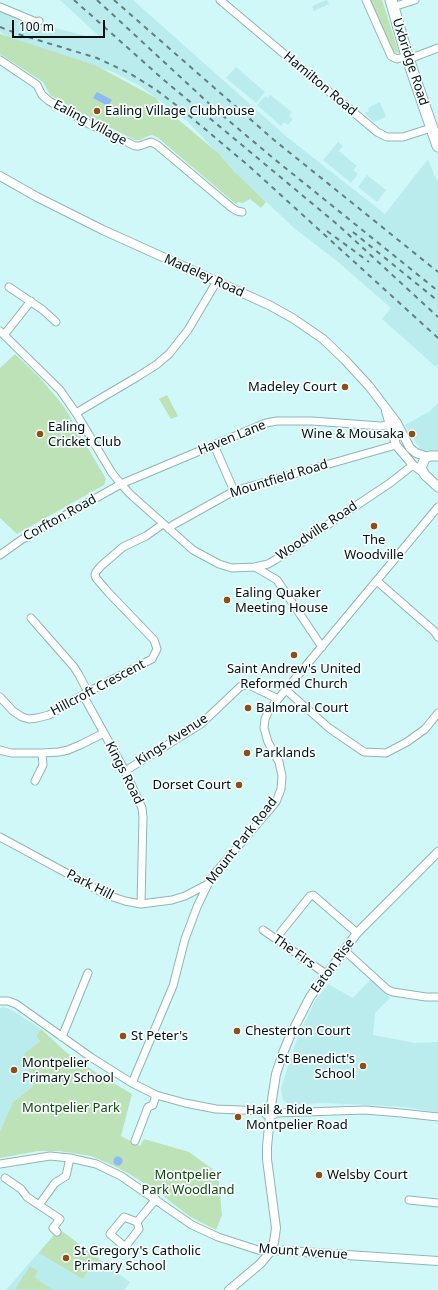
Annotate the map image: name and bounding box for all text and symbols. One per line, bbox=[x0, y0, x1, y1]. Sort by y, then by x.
scale bar bbox=[14, 12, 107, 38]
street label: Uxbridge Road bbox=[389, 16, 431, 108]
text: 100 m bbox=[19, 18, 54, 35]
street label: Hamilton Road bbox=[280, 49, 360, 119]
street label: Ealing Village bbox=[51, 97, 129, 149]
place label: Ealing Village Clubhouse bbox=[105, 103, 255, 119]
marker: Ealing Village Clubhouse bbox=[92, 106, 102, 116]
street label: Madeley Road bbox=[162, 251, 246, 301]
place label: Madeley Court bbox=[248, 379, 337, 395]
marker: Madeley Court bbox=[340, 382, 350, 392]
street label: Haven Lane bbox=[196, 417, 268, 459]
place label: Ealing Cricket Club bbox=[48, 419, 121, 450]
place label: Wine & Mousaka bbox=[301, 426, 404, 442]
marker: Ealing Cricket Club bbox=[35, 429, 45, 439]
marker: Wine & Mousaka bbox=[407, 429, 417, 439]
street label: Mountfield Road bbox=[228, 457, 330, 501]
street label: Corfton Road bbox=[21, 492, 99, 544]
street label: Woodville Road bbox=[274, 498, 360, 564]
marker: The Woodville bbox=[369, 521, 379, 531]
place label: The Woodville bbox=[344, 532, 404, 563]
place label: Ealing Quaker Meeting House bbox=[235, 585, 328, 616]
marker: Ealing Quaker Meeting House bbox=[222, 595, 232, 605]
marker: Saint Andrew's United Reformed Church bbox=[289, 650, 299, 660]
street label: Hillcroft Crescent bbox=[48, 657, 148, 719]
place label: Saint Andrew's United Reformed Church bbox=[227, 661, 361, 692]
place label: Balmoral Court bbox=[256, 700, 348, 716]
marker: Balmoral Court bbox=[243, 703, 253, 713]
street label: Kings Avenue bbox=[133, 711, 211, 769]
street label: Kings Road bbox=[102, 739, 146, 807]
place label: Parklands bbox=[255, 745, 315, 761]
marker: Parklands bbox=[242, 748, 252, 758]
place label: Dorset Court bbox=[152, 777, 231, 793]
marker: Dorset Court bbox=[234, 780, 244, 790]
street label: Mount Park Road bbox=[203, 794, 281, 888]
street label: Park Hill bbox=[64, 867, 116, 903]
street label: The Firs bbox=[270, 932, 318, 972]
street label: Eaton Rise bbox=[308, 936, 358, 996]
place label: Chesterton Court bbox=[245, 1023, 350, 1039]
marker: Chesterton Court bbox=[232, 1026, 242, 1036]
place label: St Peter's bbox=[131, 1028, 188, 1044]
marker: St Peter's bbox=[118, 1031, 128, 1041]
place label: St Benedict's School bbox=[277, 1051, 355, 1082]
place label: Montpelier Primary School bbox=[22, 1055, 114, 1086]
marker: St Benedict's School bbox=[358, 1061, 368, 1071]
marker: Montpelier Primary School bbox=[9, 1065, 19, 1075]
park label: Montpelier Park bbox=[22, 1100, 120, 1116]
place label: Hail & Ride Montpelier Road bbox=[246, 1102, 348, 1133]
marker: Hail & Ride Montpelier Road bbox=[233, 1112, 243, 1122]
park label: Montpelier Park Woodland bbox=[141, 1167, 235, 1198]
place label: Welsby Court bbox=[327, 1167, 408, 1183]
marker: Welsby Court bbox=[314, 1170, 324, 1180]
street label: Mount Avenue bbox=[258, 1241, 348, 1263]
place label: St Gregory's Catholic Primary School bbox=[74, 1243, 201, 1274]
marker: St Gregory's Catholic Primary School bbox=[61, 1253, 71, 1263]

